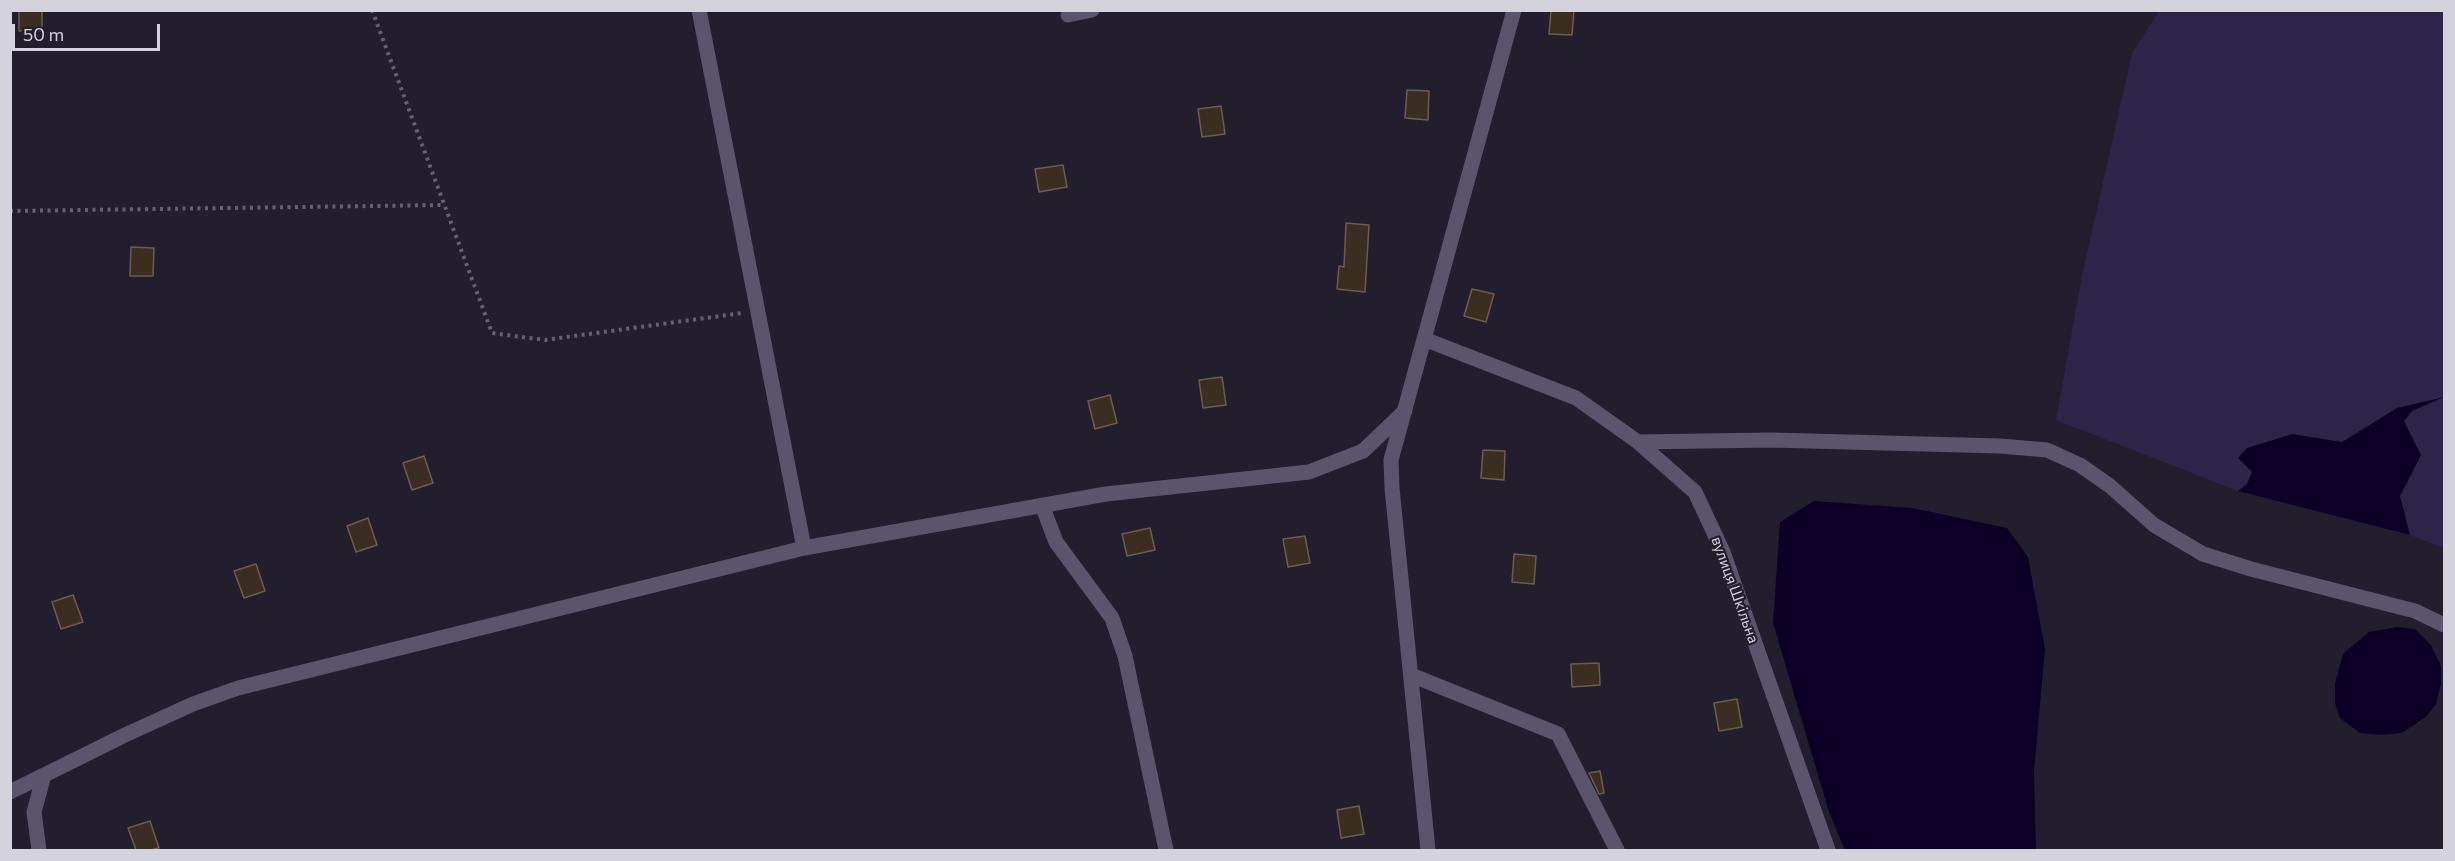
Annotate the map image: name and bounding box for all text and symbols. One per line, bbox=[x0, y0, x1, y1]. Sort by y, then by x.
scale bar bbox=[15, 12, 164, 50]
text: 50 m bbox=[23, 23, 64, 45]
street label: вулиця Шкільна bbox=[1707, 534, 1763, 646]

